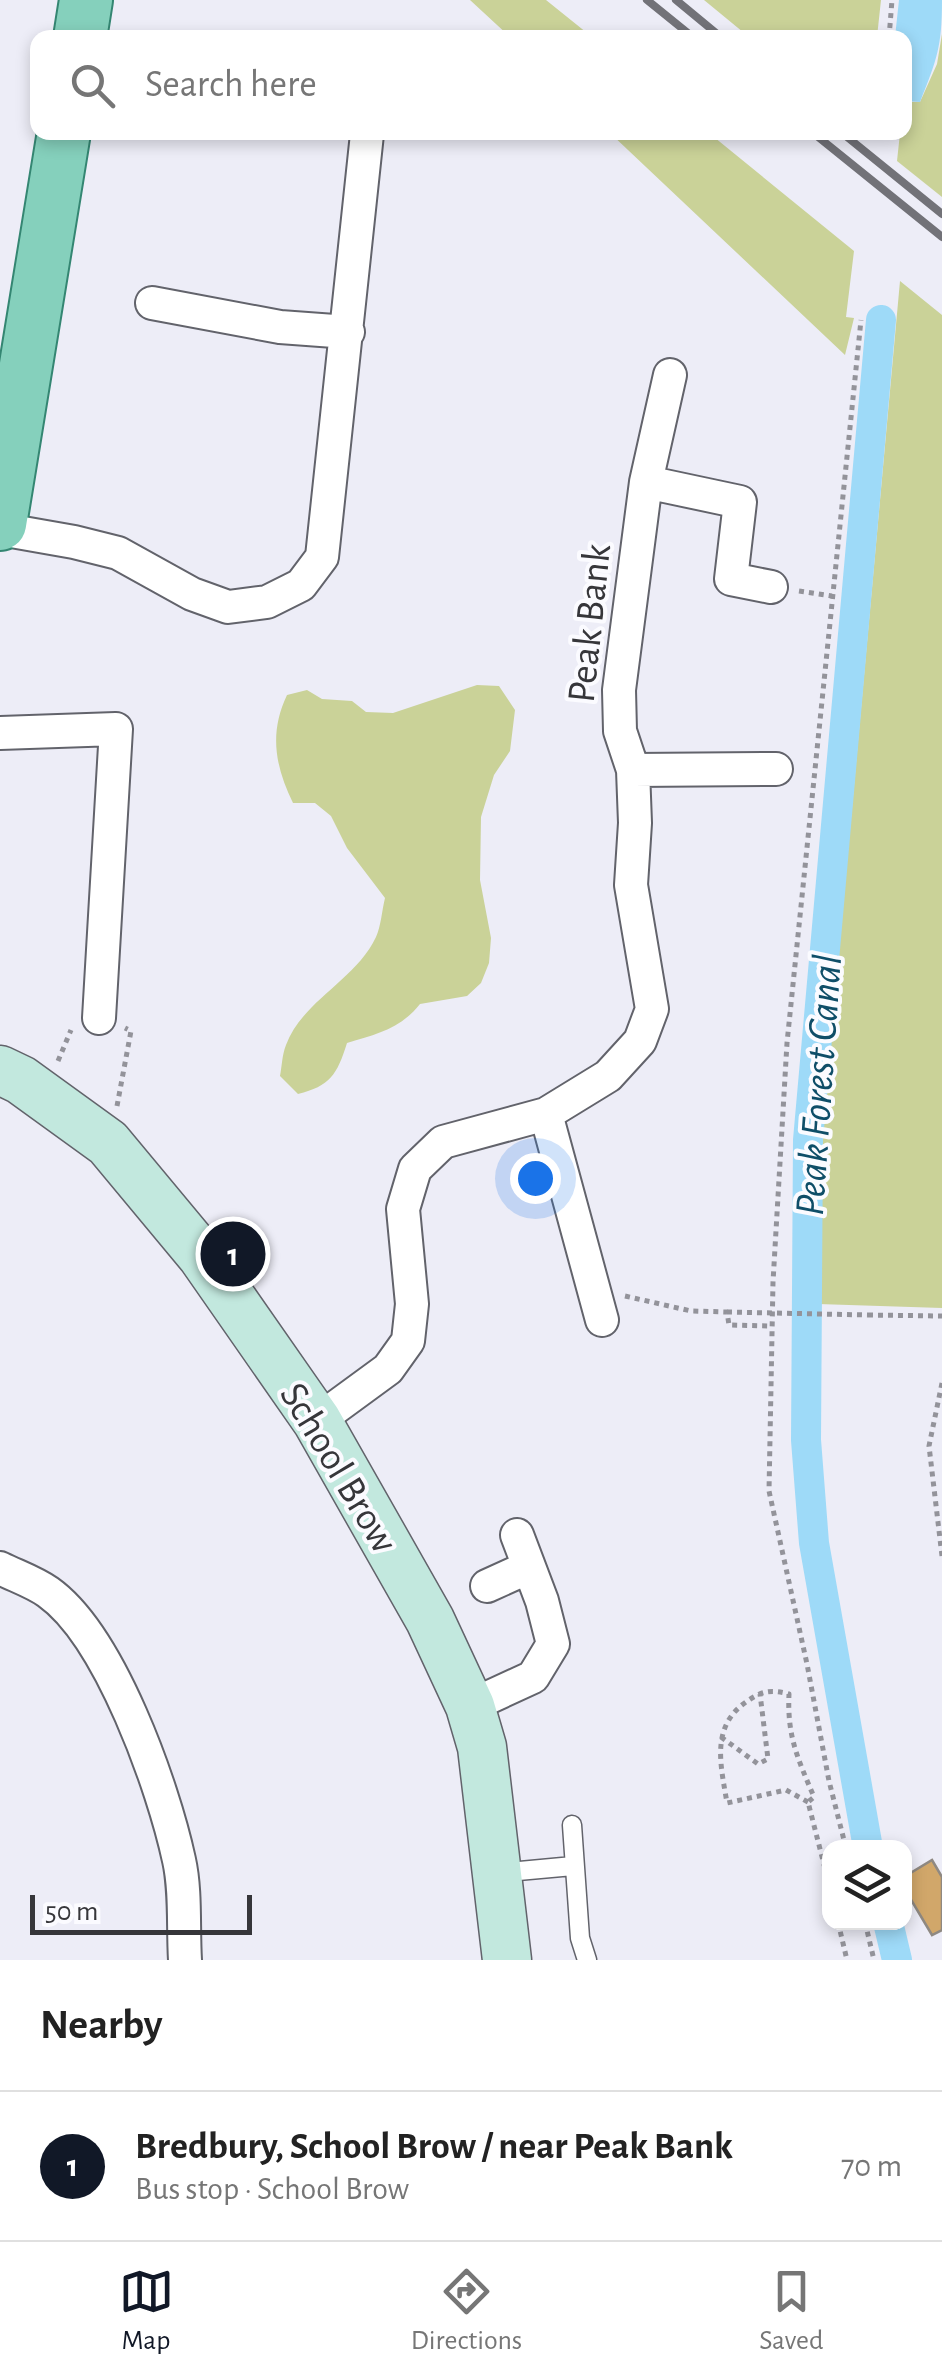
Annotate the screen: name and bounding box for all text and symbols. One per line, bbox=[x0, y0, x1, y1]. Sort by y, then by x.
search box bbox=[30, 30, 912, 140]
icon: search bbox=[65, 58, 120, 113]
text: Search here bbox=[145, 66, 317, 104]
street label: Peak Bank bbox=[562, 542, 618, 705]
water label: Peak Forest Canal bbox=[789, 953, 849, 1217]
your location bbox=[510, 1153, 561, 1204]
pin: 1 bbox=[200, 1216, 266, 1292]
street label: School Brow bbox=[272, 1376, 404, 1560]
map controls bbox=[822, 1840, 912, 1930]
button: layers bbox=[822, 1840, 912, 1930]
scale bar bbox=[30, 1890, 252, 1934]
text: 50 m bbox=[45, 1898, 99, 1926]
text: Nearby bbox=[40, 2004, 163, 2046]
text: Bredbury, School Brow / near Peak Bank bbox=[135, 2128, 733, 2166]
text: 1 bbox=[67, 2150, 78, 2182]
text: 70 m bbox=[841, 2150, 902, 2182]
text: Bus stop · School Brow bbox=[135, 2173, 409, 2205]
tab: Map bbox=[119, 2264, 174, 2358]
tab: Directions bbox=[411, 2264, 522, 2358]
tab: Saved bbox=[759, 2264, 823, 2358]

